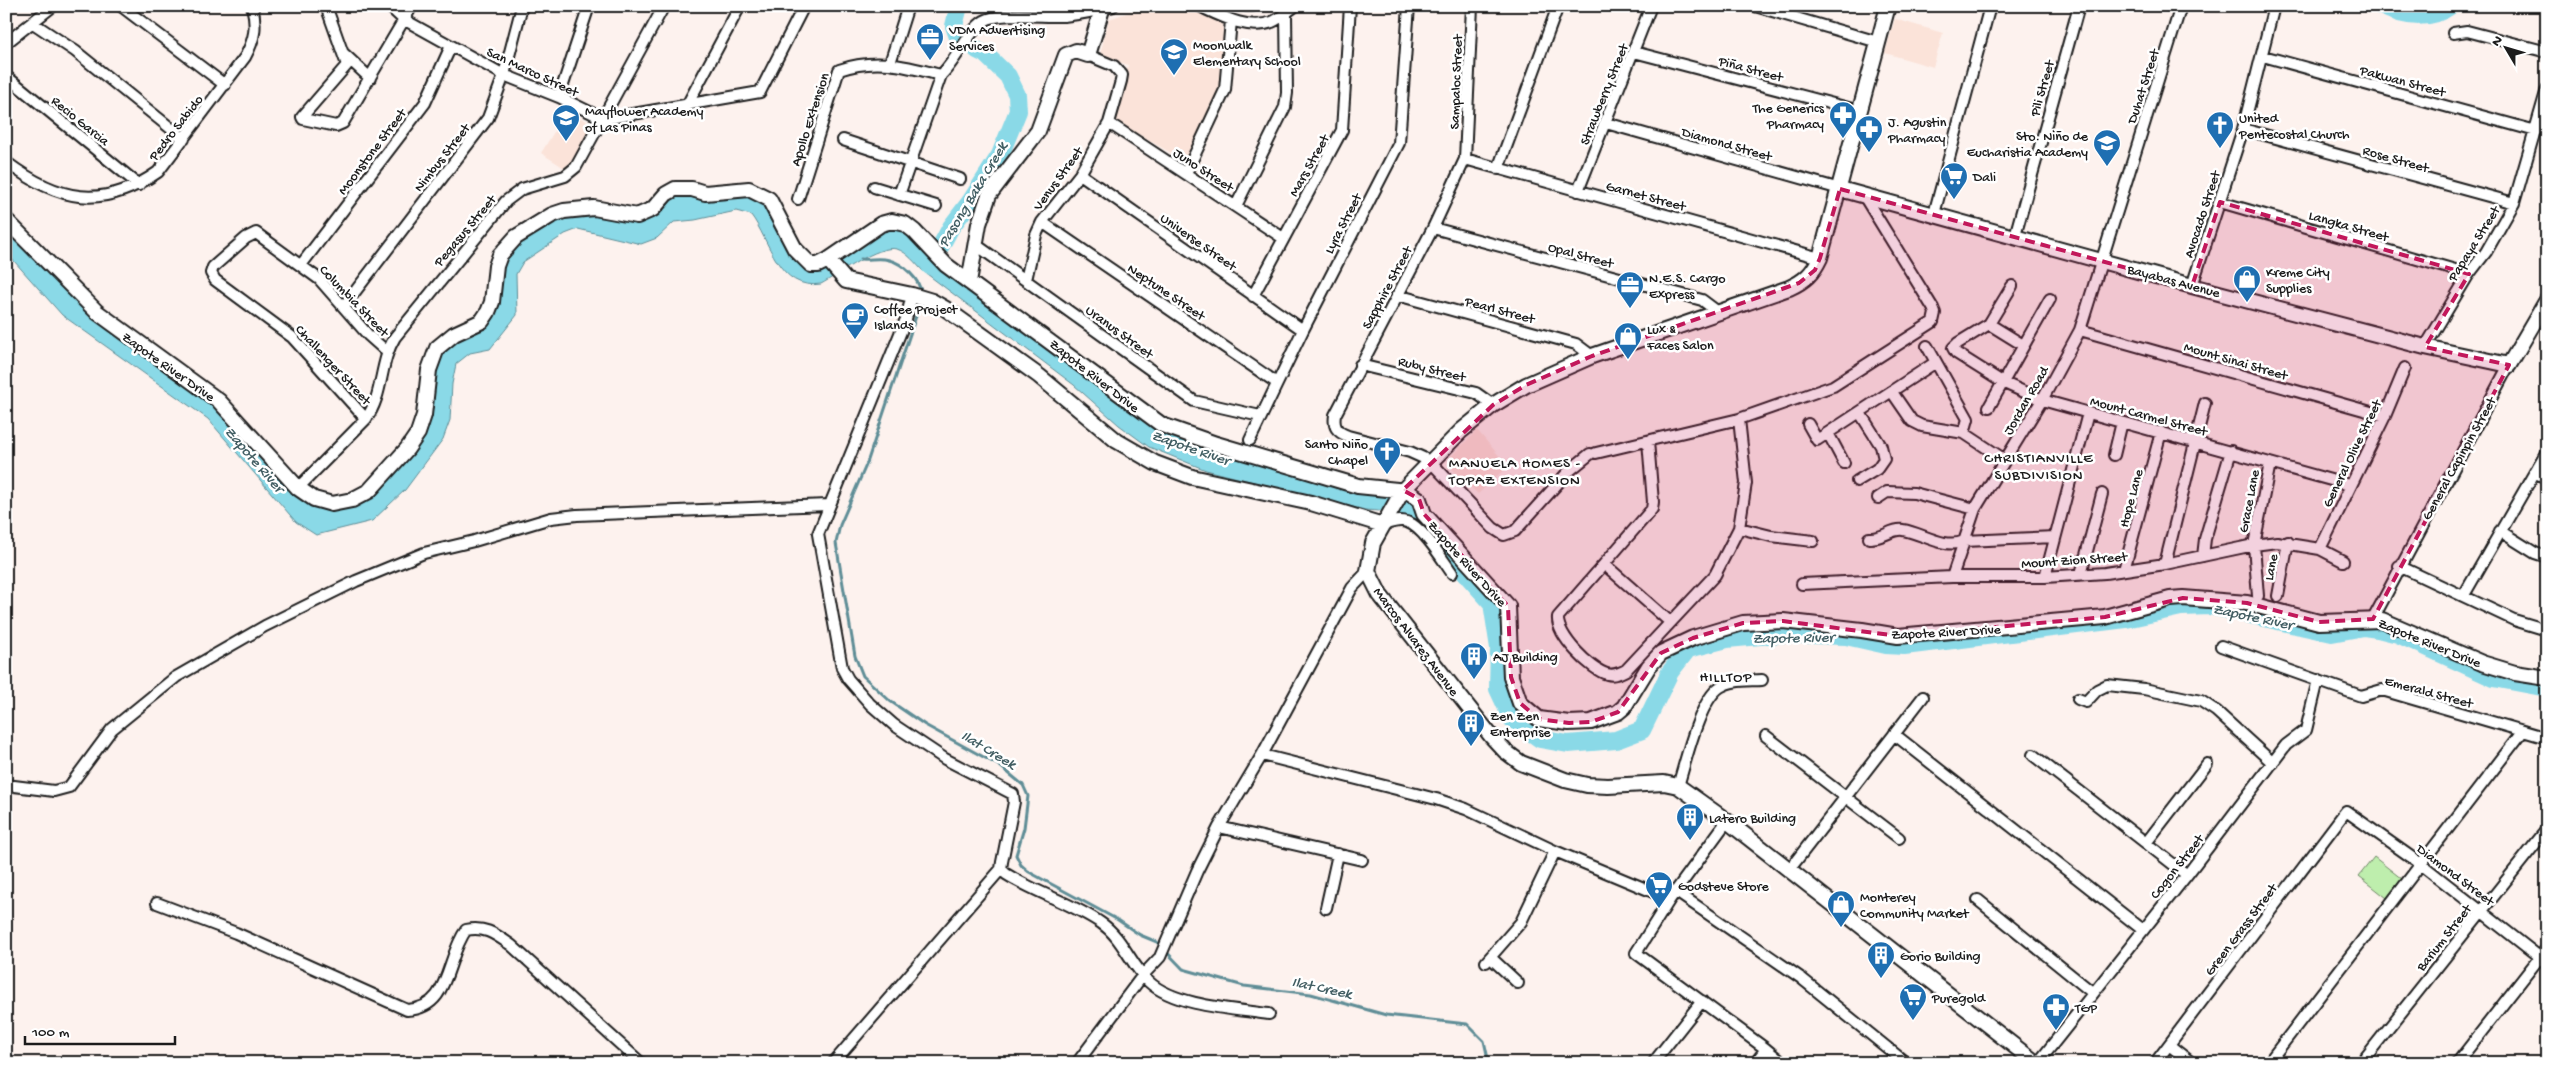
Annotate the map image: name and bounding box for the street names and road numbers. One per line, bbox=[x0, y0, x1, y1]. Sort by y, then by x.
street label: Sampaloc Street bbox=[1447, 33, 1468, 130]
street label: Strawberry Street bbox=[1577, 41, 1634, 148]
street label: San Marco Street bbox=[483, 45, 582, 103]
street label: Duhat Street bbox=[2124, 46, 2165, 127]
street label: Piña Street bbox=[1715, 53, 1786, 87]
street label: Pili Street bbox=[2027, 57, 2060, 120]
street label: Pakwan Street bbox=[2357, 63, 2448, 102]
street label: Apollo Extension bbox=[788, 71, 835, 169]
street label: Pedro Sabido bbox=[145, 92, 208, 166]
street label: Recio Garcia bbox=[47, 93, 113, 151]
street label: Moonstone Street bbox=[335, 105, 412, 199]
street label: Nimbus Street bbox=[411, 120, 476, 196]
street label: Diamond Street bbox=[1678, 124, 1774, 167]
street label: Mars Street bbox=[1286, 131, 1335, 200]
street label: Venus Street bbox=[1030, 143, 1088, 215]
street label: Rose Street bbox=[2360, 143, 2431, 178]
street label: Juno Street bbox=[1169, 145, 1237, 198]
street label: Avocado Street bbox=[2181, 168, 2226, 260]
street label: Garnet Street bbox=[1604, 179, 1688, 217]
street label: Lyra Street bbox=[1322, 190, 1367, 257]
street label: Pegasus Street bbox=[430, 191, 502, 272]
street label: Papaya Street bbox=[2445, 202, 2506, 286]
street label: Langka Street bbox=[2306, 208, 2391, 247]
street label: Universe Street bbox=[1156, 211, 1240, 276]
street label: Opal Street bbox=[1546, 240, 1616, 274]
street label: Sapphire Street bbox=[1359, 243, 1418, 333]
street label: Neptune Street bbox=[1124, 261, 1209, 326]
street label: Columbia Street bbox=[315, 262, 393, 342]
street label: Bayabas Avenue bbox=[2124, 262, 2222, 303]
street label: Pearl Street bbox=[1462, 294, 1537, 329]
street label: Uranus Street bbox=[1081, 303, 1157, 364]
street label: Challenger Street bbox=[291, 322, 375, 410]
street label: Zapote River Drive bbox=[118, 330, 218, 407]
street label: Zapote River Drive bbox=[1045, 336, 1143, 418]
street label: Mount Sinai Street bbox=[2182, 340, 2290, 386]
street label: Ruby Street bbox=[1396, 354, 1468, 387]
street label: Jordan Road bbox=[2001, 362, 2054, 438]
street label: Mount Carmel Street bbox=[2088, 394, 2210, 442]
street label: General Capinpin Street bbox=[2419, 394, 2502, 524]
street label: General Olive Street bbox=[2320, 396, 2387, 511]
street label: Hope Lane bbox=[2117, 467, 2149, 530]
street label: Grace Lane bbox=[2236, 468, 2265, 534]
street label: Zapote River Drive bbox=[1423, 518, 1510, 612]
street label: Mount Zion Street bbox=[2021, 549, 2129, 574]
street label: Lane bbox=[2262, 552, 2283, 582]
street label: Marcos Alvarez Avenue bbox=[1368, 585, 1462, 701]
street label: Zapote River Drive bbox=[2375, 616, 2484, 673]
street label: Zapote River Drive bbox=[1891, 622, 2002, 645]
street label: Emerald Street bbox=[2382, 673, 2476, 714]
street label: Cogon Street bbox=[2147, 831, 2209, 903]
street label: Diamond Street bbox=[2412, 841, 2498, 911]
street label: Green Grass Street bbox=[2202, 880, 2283, 980]
street label: Barium Street bbox=[2413, 901, 2477, 976]

